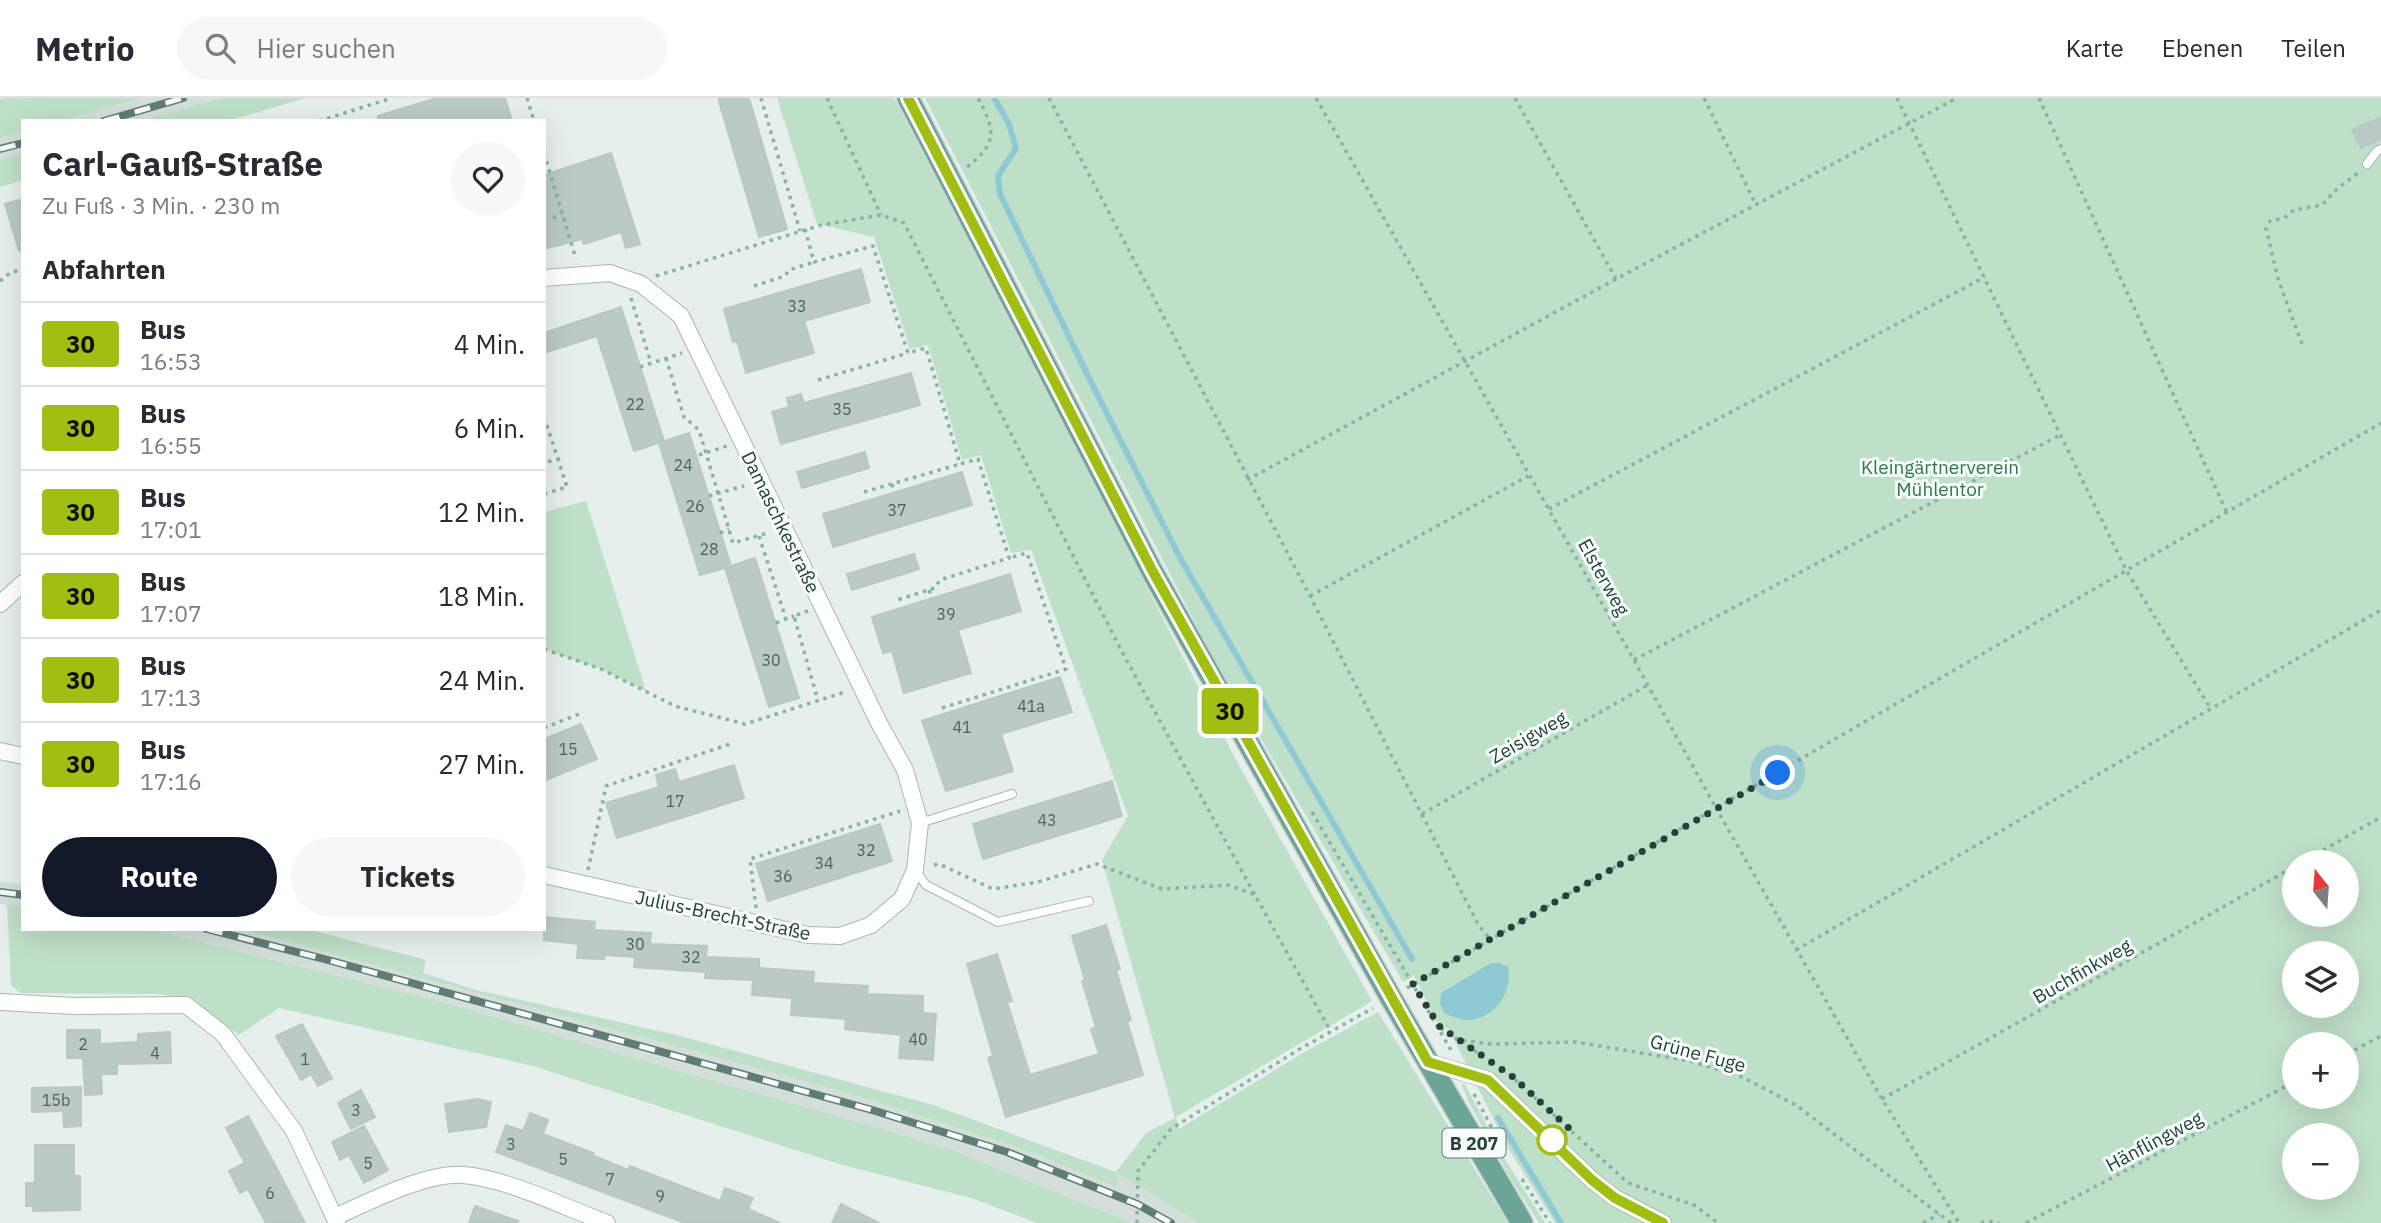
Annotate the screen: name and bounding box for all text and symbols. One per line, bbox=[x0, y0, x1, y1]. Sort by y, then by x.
search box bbox=[177, 17, 667, 80]
text: Metrio bbox=[35, 27, 135, 70]
icon: search bbox=[201, 29, 239, 67]
text: Hier suchen bbox=[257, 31, 396, 65]
text: Karte bbox=[2066, 32, 2124, 64]
text: Ebenen bbox=[2162, 32, 2243, 64]
text: Teilen bbox=[2281, 32, 2346, 64]
text: Carl-Gauß-Straße bbox=[42, 142, 323, 185]
button: heart bbox=[451, 142, 525, 216]
text: Zu Fuß · 3 Min. · 230 m bbox=[42, 190, 280, 220]
text: Abfahrten bbox=[42, 252, 166, 286]
house number: 33 bbox=[787, 296, 807, 316]
text: Bus bbox=[140, 312, 186, 346]
text: 4 Min. bbox=[454, 327, 525, 361]
text: 30 bbox=[66, 328, 95, 360]
text: 16:53 bbox=[140, 346, 202, 376]
house number: 22 bbox=[625, 394, 645, 414]
text: Bus bbox=[140, 396, 186, 430]
house number: 35 bbox=[832, 399, 852, 419]
text: 6 Min. bbox=[454, 411, 525, 445]
text: 30 bbox=[66, 412, 95, 444]
text: 16:55 bbox=[140, 430, 202, 460]
street label: Damaschkestraße bbox=[736, 447, 826, 597]
house number: 24 bbox=[673, 455, 693, 475]
park label: Kleingärtnerverein Mühlentor bbox=[1861, 455, 2019, 501]
text: Bus bbox=[140, 480, 186, 514]
text: 12 Min. bbox=[438, 495, 525, 529]
text: 30 bbox=[66, 496, 95, 528]
house number: 26 bbox=[685, 496, 705, 516]
house number: 37 bbox=[887, 500, 907, 520]
text: 17:01 bbox=[140, 514, 202, 544]
street label: Elsterweg bbox=[1573, 534, 1635, 620]
house number: 28 bbox=[699, 539, 719, 559]
text: Bus bbox=[140, 564, 186, 598]
text: 18 Min. bbox=[438, 579, 525, 613]
text: 30 bbox=[66, 580, 95, 612]
text: 17:07 bbox=[140, 598, 202, 628]
house number: 39 bbox=[936, 604, 956, 624]
text: Bus bbox=[140, 648, 186, 682]
house number: 30 bbox=[761, 650, 781, 670]
text: 24 Min. bbox=[438, 663, 525, 697]
text: 30 bbox=[66, 664, 95, 696]
text: 17:13 bbox=[140, 682, 202, 712]
line badge: 30 bbox=[1198, 688, 1262, 734]
text: 30 bbox=[1216, 695, 1244, 727]
house number: 41a bbox=[1017, 696, 1045, 716]
street label: Zeisigweg bbox=[1485, 705, 1571, 769]
house number: 41 bbox=[952, 717, 972, 737]
text: Bus bbox=[140, 732, 186, 766]
house number: 15 bbox=[558, 739, 578, 759]
text: 27 Min. bbox=[438, 747, 525, 781]
text: 30 bbox=[66, 748, 95, 780]
your location bbox=[1760, 755, 1795, 790]
text: 17:16 bbox=[140, 766, 202, 796]
house number: 17 bbox=[665, 791, 685, 811]
house number: 43 bbox=[1037, 810, 1057, 830]
button: Route bbox=[42, 837, 277, 917]
button: Tickets bbox=[291, 837, 525, 917]
house number: 32 bbox=[856, 840, 876, 860]
north arrow bbox=[2282, 850, 2359, 928]
map controls bbox=[2282, 850, 2359, 1200]
house number: 34 bbox=[814, 853, 834, 873]
house number: 36 bbox=[773, 866, 793, 886]
street label: Julius-Brecht-Straße bbox=[633, 885, 813, 945]
street label: Buchfinkweg bbox=[2028, 933, 2136, 1009]
house number: 30 bbox=[625, 934, 645, 954]
button: layers bbox=[2282, 941, 2359, 1018]
house number: 32 bbox=[681, 947, 701, 967]
house number: 40 bbox=[908, 1029, 928, 1049]
street label: Grüne Fuge bbox=[1648, 1029, 1748, 1077]
button: + bbox=[2282, 1032, 2359, 1109]
house number: 2 bbox=[78, 1034, 88, 1054]
house number: 4 bbox=[150, 1043, 160, 1063]
house number: 1 bbox=[300, 1049, 310, 1069]
house number: 15b bbox=[42, 1090, 70, 1110]
house number: 3 bbox=[351, 1100, 361, 1120]
street label: Hänflingweg bbox=[2101, 1105, 2207, 1177]
button: − bbox=[2282, 1123, 2359, 1200]
unlabelled marker bbox=[1537, 1125, 1567, 1155]
road number: B 207 bbox=[1442, 1128, 1506, 1158]
house number: 3 bbox=[506, 1134, 516, 1154]
house number: 5 bbox=[558, 1149, 568, 1169]
house number: 5 bbox=[363, 1153, 373, 1173]
house number: 7 bbox=[605, 1169, 615, 1189]
house number: 6 bbox=[265, 1183, 275, 1203]
house number: 9 bbox=[655, 1186, 665, 1206]

